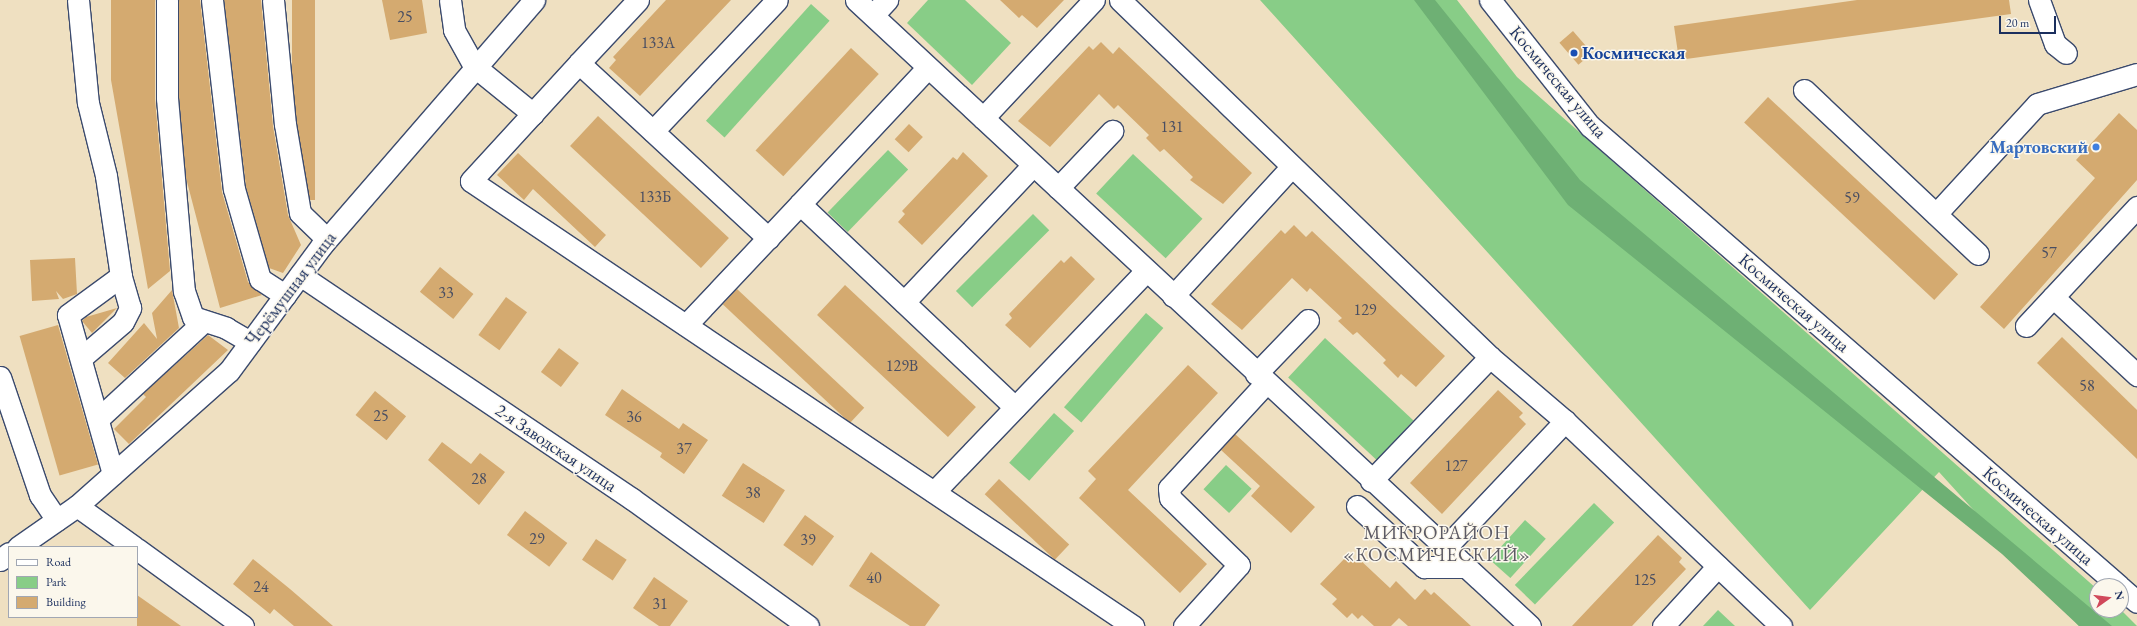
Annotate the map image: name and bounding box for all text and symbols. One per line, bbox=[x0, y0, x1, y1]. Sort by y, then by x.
house number: 25 bbox=[397, 7, 413, 27]
scale bar bbox=[2001, 8, 2058, 34]
text: 20 m bbox=[2006, 15, 2029, 31]
street label: Космическая улица bbox=[1505, 22, 1611, 142]
house number: 133А bbox=[641, 33, 675, 53]
place label: Космическая bbox=[1582, 42, 1685, 64]
marker: Космическая bbox=[1569, 48, 1579, 58]
house number: 131 bbox=[1160, 117, 1184, 137]
place label: Мартовский bbox=[1990, 136, 2088, 158]
marker: Мартовский bbox=[2091, 142, 2101, 152]
house number: 133Б bbox=[639, 187, 671, 207]
house number: 59 bbox=[1844, 188, 1860, 208]
street label: Черёмушная улица bbox=[241, 228, 341, 350]
house number: 57 bbox=[2041, 243, 2057, 263]
street label: Космическая улица bbox=[1734, 249, 1854, 357]
house number: 33 bbox=[438, 283, 454, 303]
house number: 129 bbox=[1353, 300, 1377, 320]
house number: 129В bbox=[886, 356, 918, 376]
house number: 58 bbox=[2079, 376, 2095, 396]
street label: 2-я Заводская улица bbox=[491, 399, 621, 497]
house number: 25 bbox=[373, 406, 389, 426]
house number: 36 bbox=[626, 407, 642, 427]
house number: 37 bbox=[676, 439, 692, 459]
house number: 127 bbox=[1444, 456, 1468, 476]
street label: Космическая улица bbox=[1978, 462, 2098, 570]
house number: 28 bbox=[471, 469, 487, 489]
house number: 38 bbox=[745, 483, 761, 503]
district label: МИКРОРАЙОН «КОСМИЧЕСКИЙ» bbox=[1343, 522, 1531, 566]
house number: 29 bbox=[529, 529, 545, 549]
house number: 39 bbox=[800, 530, 816, 550]
legend bbox=[8, 546, 138, 618]
text: Road bbox=[46, 554, 71, 570]
house number: 40 bbox=[866, 568, 882, 588]
house number: 125 bbox=[1633, 570, 1657, 590]
text: Park bbox=[46, 574, 66, 590]
house number: 24 bbox=[253, 577, 269, 597]
north arrow bbox=[2089, 578, 2129, 618]
text: N bbox=[2112, 589, 2128, 601]
text: Building bbox=[46, 594, 86, 610]
house number: 31 bbox=[652, 594, 668, 614]

